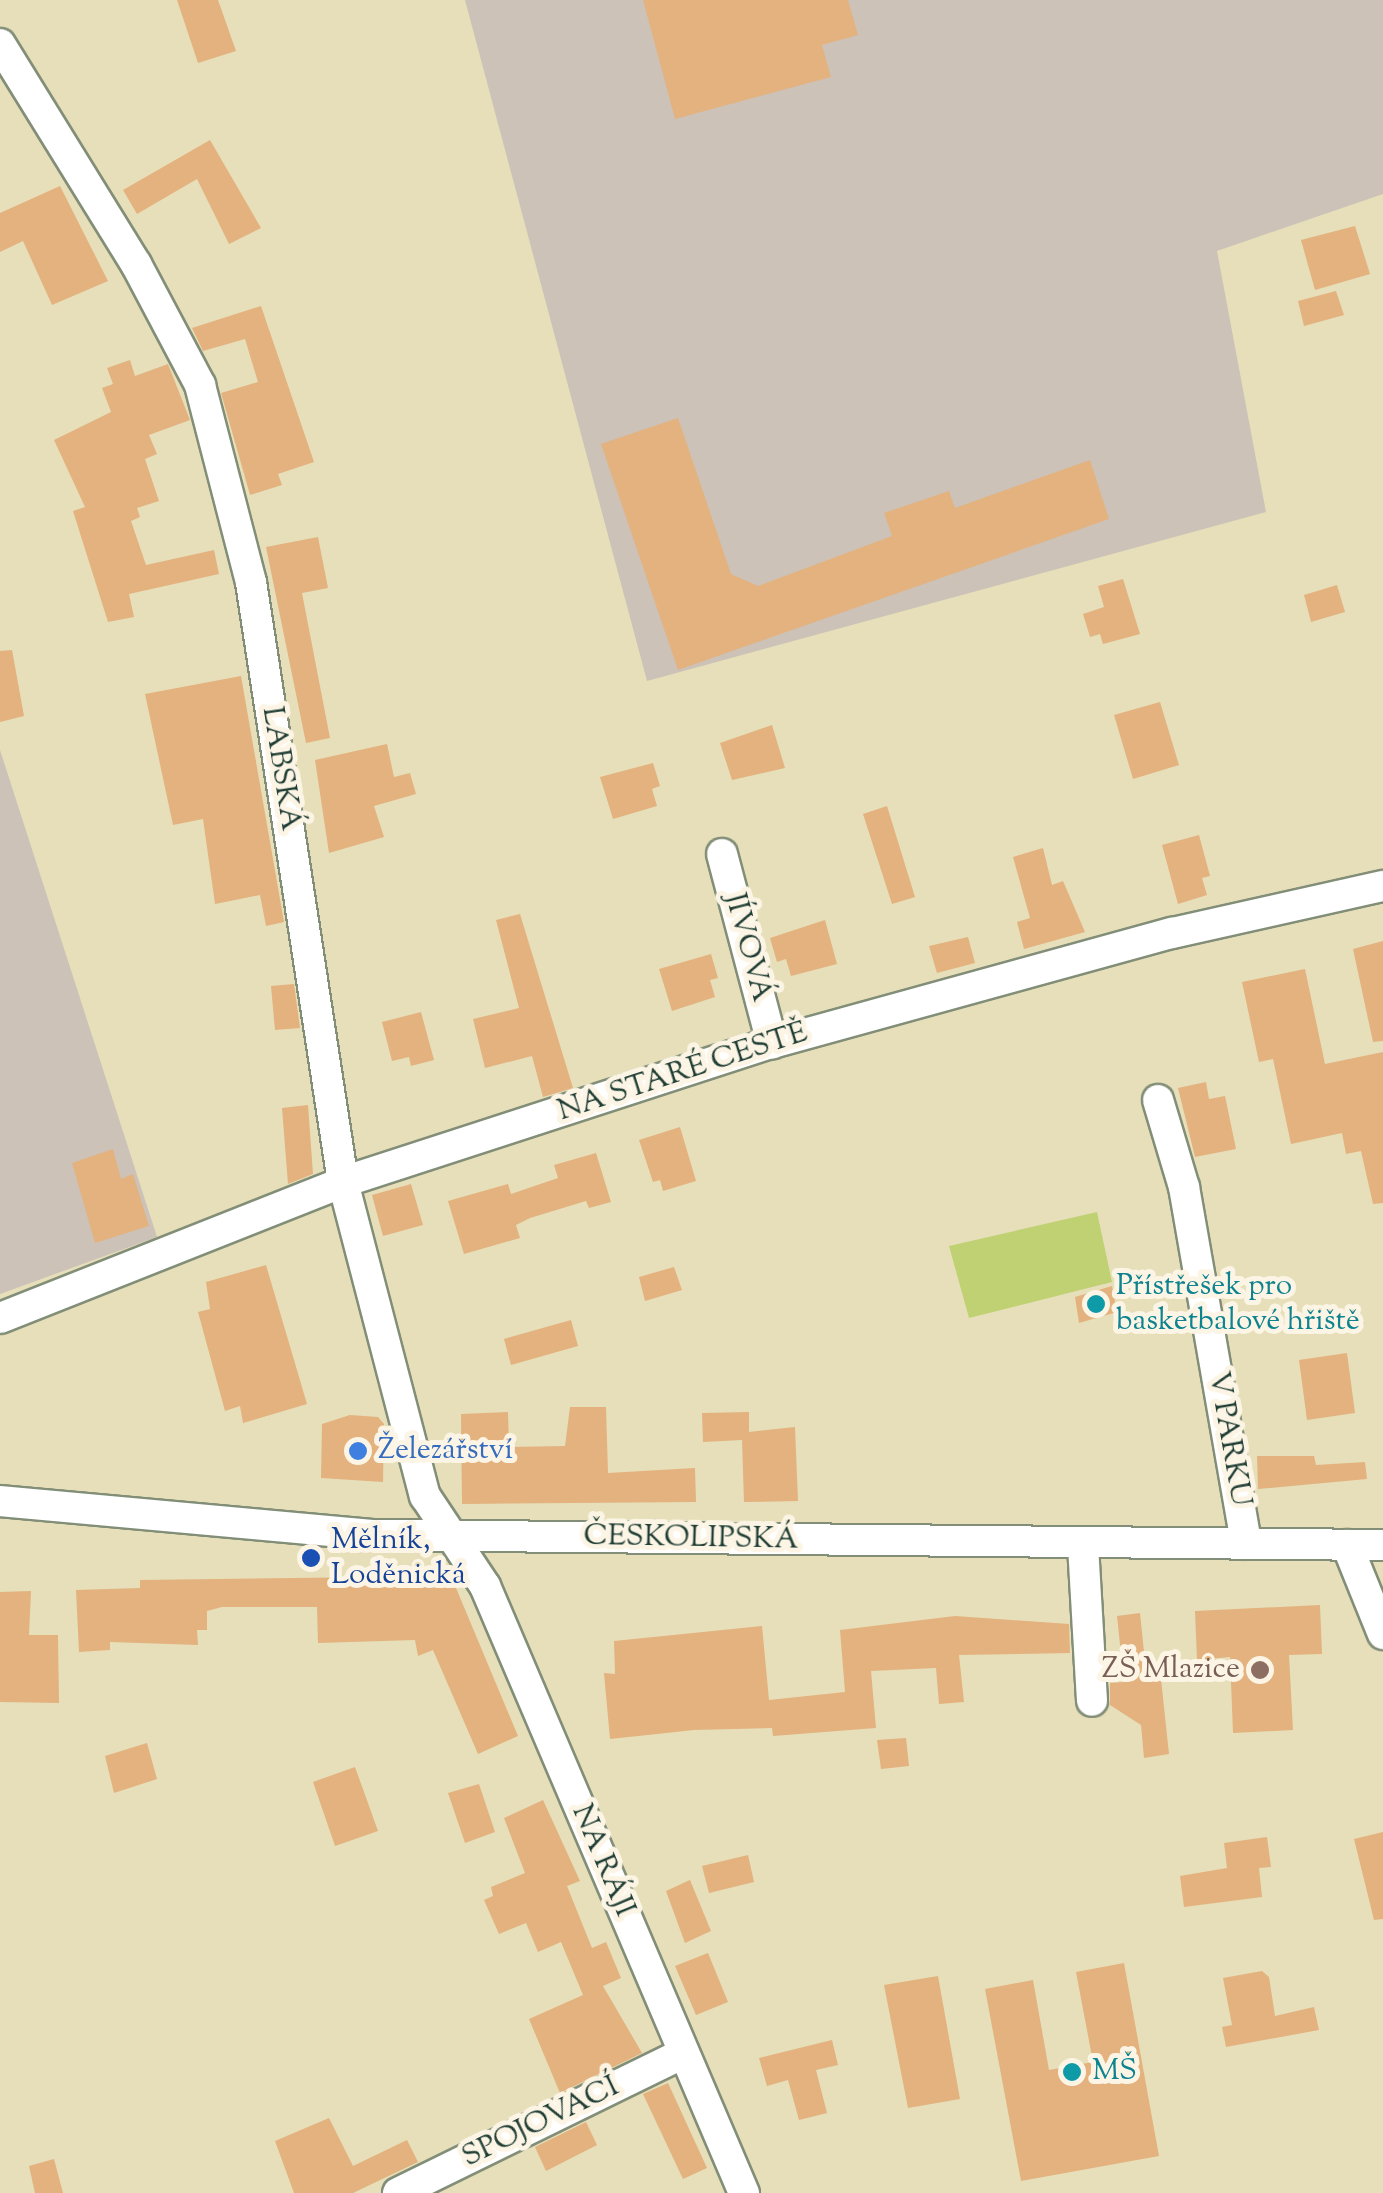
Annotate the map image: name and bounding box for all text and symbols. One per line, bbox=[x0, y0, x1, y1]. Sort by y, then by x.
street label: LABSKÁ bbox=[252, 704, 308, 834]
street label: JÍVOVÁ bbox=[715, 890, 779, 1006]
street label: NA STARÉ CESTĚ bbox=[554, 1016, 812, 1130]
place label: Přístřešek pro basketbalové hřiště bbox=[1116, 1269, 1360, 1340]
marker: Přístřešek pro basketbalové hřiště bbox=[1085, 1293, 1107, 1315]
street label: V PARKU bbox=[1198, 1369, 1258, 1509]
place label: Železářství bbox=[378, 1433, 513, 1469]
marker: Železářství bbox=[347, 1440, 369, 1462]
street label: ČESKOLIPSKÁ bbox=[583, 1519, 799, 1559]
place label: Mělník, Loděnická bbox=[331, 1523, 466, 1594]
marker: Mělník, Loděnická bbox=[300, 1547, 322, 1569]
place label: ZŠ Mlazice bbox=[1102, 1652, 1240, 1688]
marker: ZŠ Mlazice bbox=[1249, 1659, 1271, 1681]
street label: NA RÁJI bbox=[562, 1800, 642, 1922]
place label: MŠ bbox=[1092, 2054, 1137, 2090]
marker: MŠ bbox=[1061, 2061, 1083, 2083]
street label: SPOJOVACÍ bbox=[457, 2070, 625, 2176]

